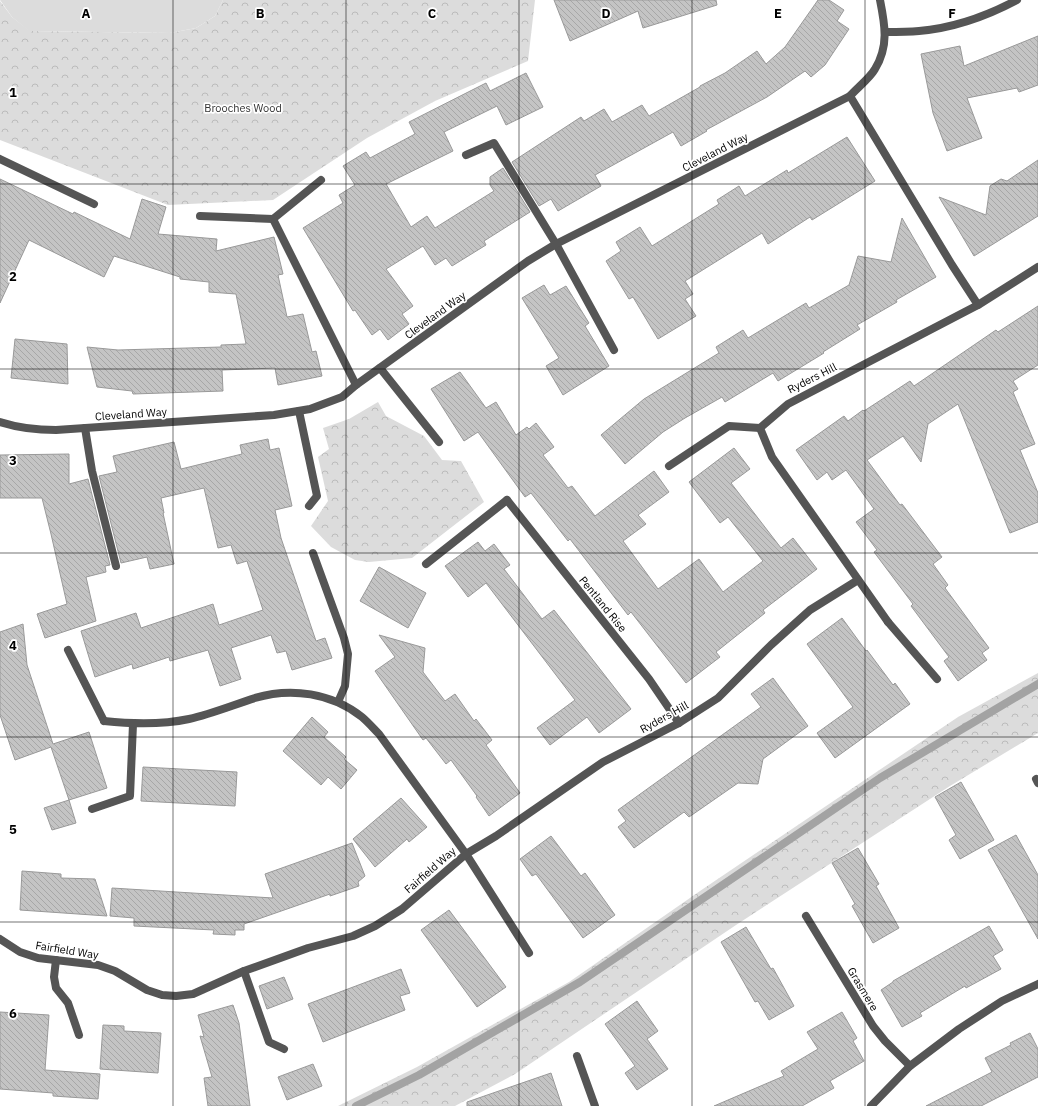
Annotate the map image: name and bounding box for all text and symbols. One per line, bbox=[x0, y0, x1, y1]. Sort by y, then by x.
text: A bbox=[82, 5, 91, 22]
text: B bbox=[256, 5, 265, 22]
text: C bbox=[428, 5, 437, 22]
text: D bbox=[601, 5, 611, 22]
text: E bbox=[774, 5, 782, 22]
text: F bbox=[948, 5, 956, 22]
text: 1 bbox=[9, 84, 17, 101]
park label: Brooches Wood bbox=[204, 101, 282, 115]
street label: Cleveland Way bbox=[680, 129, 751, 175]
text: 2 bbox=[9, 268, 17, 285]
street label: Cleveland Way bbox=[402, 288, 469, 342]
street label: Ryders Hill bbox=[785, 360, 839, 396]
street label: Cleveland Way bbox=[94, 404, 168, 424]
text: 3 bbox=[9, 452, 17, 469]
street label: Pentland Rise bbox=[576, 573, 630, 635]
text: 4 bbox=[9, 637, 17, 654]
street label: Ryders Hill bbox=[637, 698, 691, 736]
text: 5 bbox=[9, 821, 17, 838]
street label: Fairfield Way bbox=[401, 844, 459, 896]
street label: Fairfield Way bbox=[34, 938, 100, 962]
street label: Grasmere bbox=[844, 965, 882, 1013]
text: 6 bbox=[9, 1005, 17, 1022]

